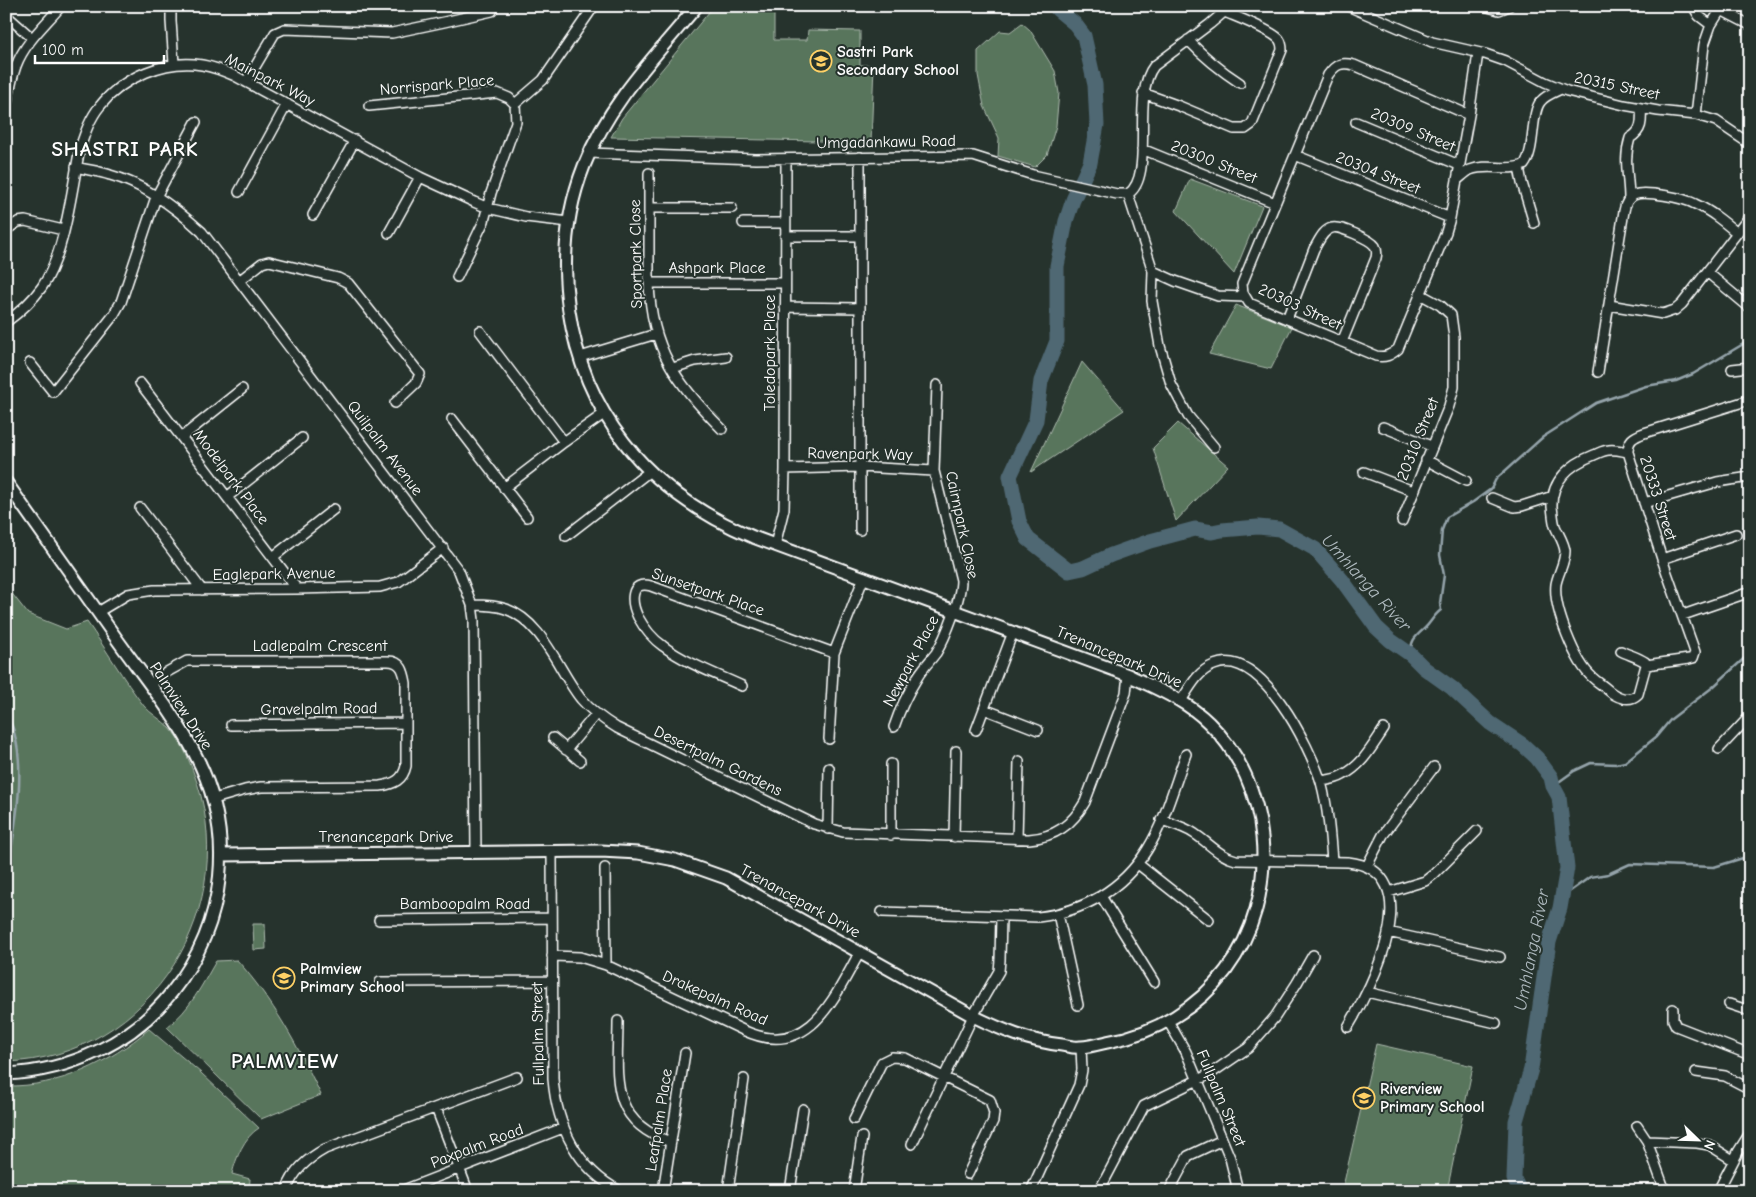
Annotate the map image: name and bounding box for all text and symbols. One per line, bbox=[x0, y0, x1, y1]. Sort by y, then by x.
scale bar bbox=[35, 32, 164, 64]
text: 100 m bbox=[42, 41, 84, 59]
place label: Sastri Park Secondary School bbox=[837, 43, 959, 79]
school or university icon: Sastri Park Secondary School bbox=[809, 49, 833, 73]
street label: Mainpark Way bbox=[222, 50, 319, 111]
street label: 20315 Street bbox=[1573, 68, 1662, 104]
street label: Norrispark Place bbox=[379, 71, 495, 99]
street label: 20309 Street bbox=[1368, 104, 1458, 156]
street label: Umgadankawu Road bbox=[816, 132, 956, 152]
district label: SHASTRI PARK bbox=[51, 137, 199, 161]
street label: 20300 Street bbox=[1168, 137, 1260, 188]
street label: 20304 Street bbox=[1333, 148, 1423, 198]
street label: Sportpark Close bbox=[626, 199, 646, 309]
street label: Ashpark Place bbox=[668, 259, 766, 277]
street label: 20303 Street bbox=[1256, 280, 1345, 334]
street label: Toledopark Place bbox=[761, 295, 779, 411]
street label: 20310 Street bbox=[1393, 395, 1443, 483]
street label: Quilpalm Avenue bbox=[343, 397, 427, 499]
street label: Modelpark Place bbox=[189, 426, 273, 528]
street label: Ravenpark Way bbox=[807, 444, 914, 464]
street label: 20333 Street bbox=[1636, 453, 1680, 543]
street label: Cairnpark Close bbox=[942, 470, 982, 580]
water label: Umhlanga River bbox=[1317, 530, 1416, 637]
street label: Eaglepark Avenue bbox=[212, 564, 336, 584]
street label: Sunsetpark Place bbox=[649, 564, 767, 620]
street label: Newpark Place bbox=[879, 612, 943, 710]
street label: Trenancepark Drive bbox=[1053, 622, 1185, 692]
street label: Ladlepalm Crescent bbox=[253, 637, 388, 655]
street label: Palmview Drive bbox=[146, 659, 216, 753]
street label: Gravelpalm Road bbox=[260, 699, 378, 719]
street label: Desertpalm Gardens bbox=[651, 722, 785, 800]
street label: Trenancepark Drive bbox=[319, 828, 453, 846]
street label: Trenancepark Drive bbox=[737, 860, 863, 942]
water label: Umhlanga River bbox=[1510, 887, 1554, 1013]
street label: Bamboopalm Road bbox=[400, 895, 530, 913]
place label: Palmview Primary School bbox=[300, 960, 405, 996]
school or university icon: Palmview Primary School bbox=[272, 966, 296, 990]
street label: Drakepalm Road bbox=[660, 967, 770, 1029]
street label: Fullpalm Street bbox=[528, 982, 548, 1086]
street label: Fullpalm Street bbox=[1193, 1047, 1250, 1149]
district label: PALMVIEW bbox=[231, 1049, 339, 1073]
street label: Leafpalm Place bbox=[642, 1067, 676, 1173]
place label: Riverview Primary School bbox=[1380, 1080, 1485, 1116]
school or university icon: Riverview Primary School bbox=[1352, 1086, 1376, 1110]
north arrow bbox=[1674, 1114, 1724, 1164]
street label: Paxpalm Road bbox=[428, 1120, 526, 1172]
text: N bbox=[1700, 1137, 1719, 1152]

